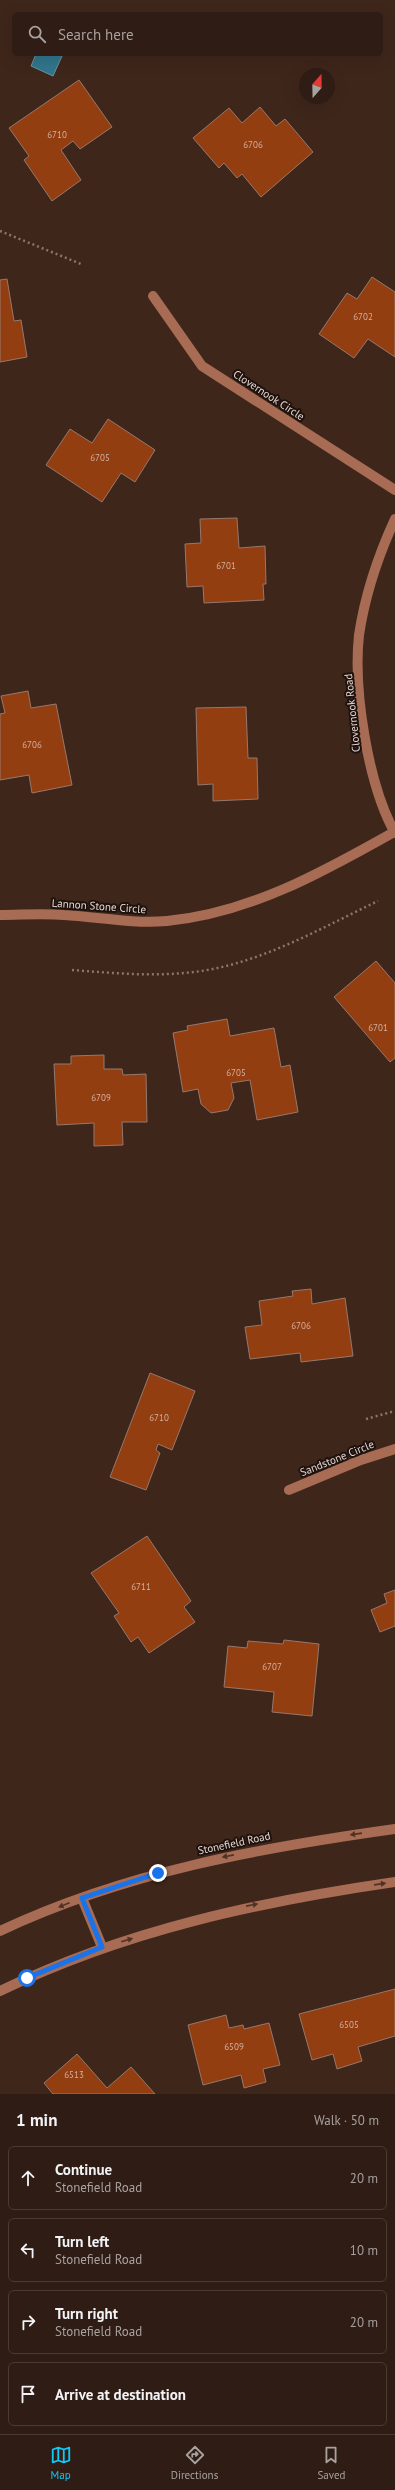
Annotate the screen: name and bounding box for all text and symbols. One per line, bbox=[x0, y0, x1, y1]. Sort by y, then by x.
search box bbox=[12, 12, 383, 56]
icon: search bbox=[26, 23, 48, 45]
text: Search here bbox=[58, 25, 134, 44]
north arrow bbox=[299, 68, 335, 104]
house number: 6710 bbox=[47, 129, 67, 140]
house number: 6706 bbox=[243, 139, 263, 150]
house number: 6702 bbox=[353, 311, 373, 322]
street label: Clovernook Circle bbox=[231, 367, 308, 423]
house number: 6705 bbox=[90, 452, 110, 463]
house number: 6701 bbox=[216, 560, 236, 571]
street label: Clovernook Road bbox=[341, 673, 363, 753]
house number: 6706 bbox=[22, 739, 42, 750]
street label: Lannon Stone Circle bbox=[51, 896, 147, 916]
house number: 6701 bbox=[368, 1022, 388, 1033]
house number: 6705 bbox=[226, 1067, 246, 1078]
house number: 6709 bbox=[91, 1092, 111, 1103]
house number: 6706 bbox=[291, 1320, 311, 1331]
house number: 6710 bbox=[149, 1412, 169, 1423]
street label: Sandstone Circle bbox=[298, 1437, 376, 1479]
house number: 6711 bbox=[131, 1581, 151, 1592]
house number: 6707 bbox=[262, 1661, 282, 1672]
street label: Stonefield Road bbox=[196, 1828, 272, 1858]
one-way arrow bbox=[350, 1831, 362, 1837]
one-way arrow bbox=[222, 1853, 234, 1859]
route end bbox=[149, 1864, 167, 1882]
one-way arrow bbox=[374, 1881, 386, 1887]
one-way arrow bbox=[58, 1902, 69, 1908]
one-way arrow bbox=[246, 1902, 258, 1908]
one-way arrow bbox=[121, 1937, 133, 1943]
route start bbox=[18, 1969, 36, 1987]
house number: 6505 bbox=[339, 2019, 359, 2030]
house number: 6509 bbox=[224, 2041, 244, 2052]
house number: 6513 bbox=[64, 2069, 84, 2080]
text: 1 min bbox=[16, 2109, 57, 2131]
text: Walk · 50 m bbox=[314, 2112, 379, 2129]
text: Continue bbox=[55, 2160, 112, 2179]
icon: ahead bbox=[17, 2167, 39, 2189]
text: 20 m bbox=[350, 2170, 378, 2187]
text: Stonefield Road bbox=[55, 2179, 142, 2196]
text: Turn left bbox=[55, 2232, 109, 2251]
icon: left bbox=[17, 2239, 39, 2261]
text: 10 m bbox=[350, 2242, 378, 2259]
text: Stonefield Road bbox=[55, 2251, 142, 2268]
text: Turn right bbox=[55, 2304, 118, 2323]
icon: right bbox=[17, 2311, 39, 2333]
text: 20 m bbox=[350, 2314, 378, 2331]
text: Stonefield Road bbox=[55, 2323, 142, 2340]
icon: arrive bbox=[17, 2383, 39, 2405]
text: Arrive at destination bbox=[55, 2385, 186, 2404]
tab: Map bbox=[50, 2444, 72, 2482]
tab: Directions bbox=[171, 2444, 218, 2482]
tab: Saved bbox=[317, 2444, 345, 2482]

